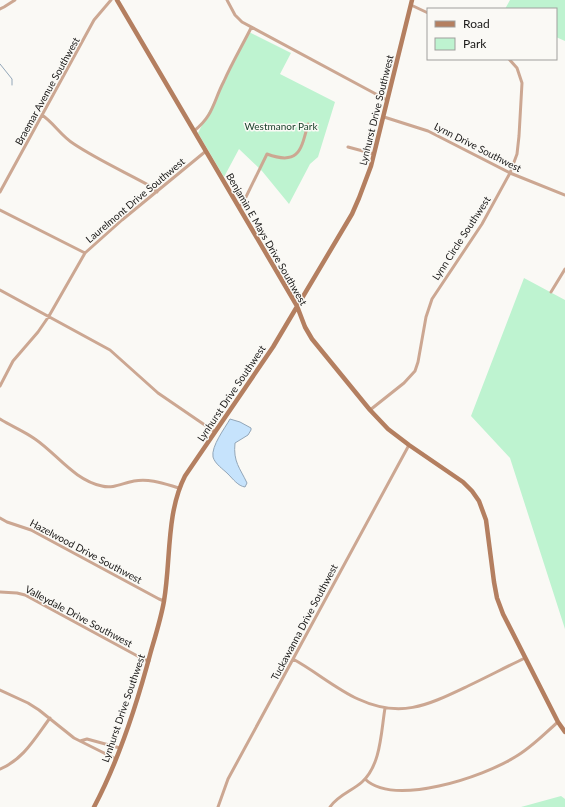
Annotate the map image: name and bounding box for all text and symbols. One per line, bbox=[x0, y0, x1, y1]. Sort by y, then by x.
legend bbox=[427, 8, 557, 60]
text: Road bbox=[463, 16, 490, 31]
street label: Braemar Avenue Southwest bbox=[12, 35, 82, 147]
text: Park bbox=[463, 36, 487, 51]
street label: Lynhurst Drive Southwest bbox=[356, 53, 396, 166]
park label: Westmanor Park bbox=[245, 120, 318, 132]
street label: Lynn Drive Southwest bbox=[432, 120, 524, 174]
street label: Laurelmont Drive Southwest bbox=[83, 155, 187, 245]
street label: Benjamin E Mays Drive Southwest bbox=[224, 171, 310, 308]
street label: Lynn Circle Southwest bbox=[429, 194, 493, 282]
street label: Lynhurst Drive Southwest bbox=[194, 342, 268, 443]
street label: Hazelwood Drive Southwest bbox=[28, 516, 144, 586]
street label: Tuckawanna Drive Southwest bbox=[268, 561, 340, 682]
street label: Valleydale Drive Southwest bbox=[23, 583, 135, 650]
street label: Lynhurst Drive Southwest bbox=[99, 652, 147, 764]

